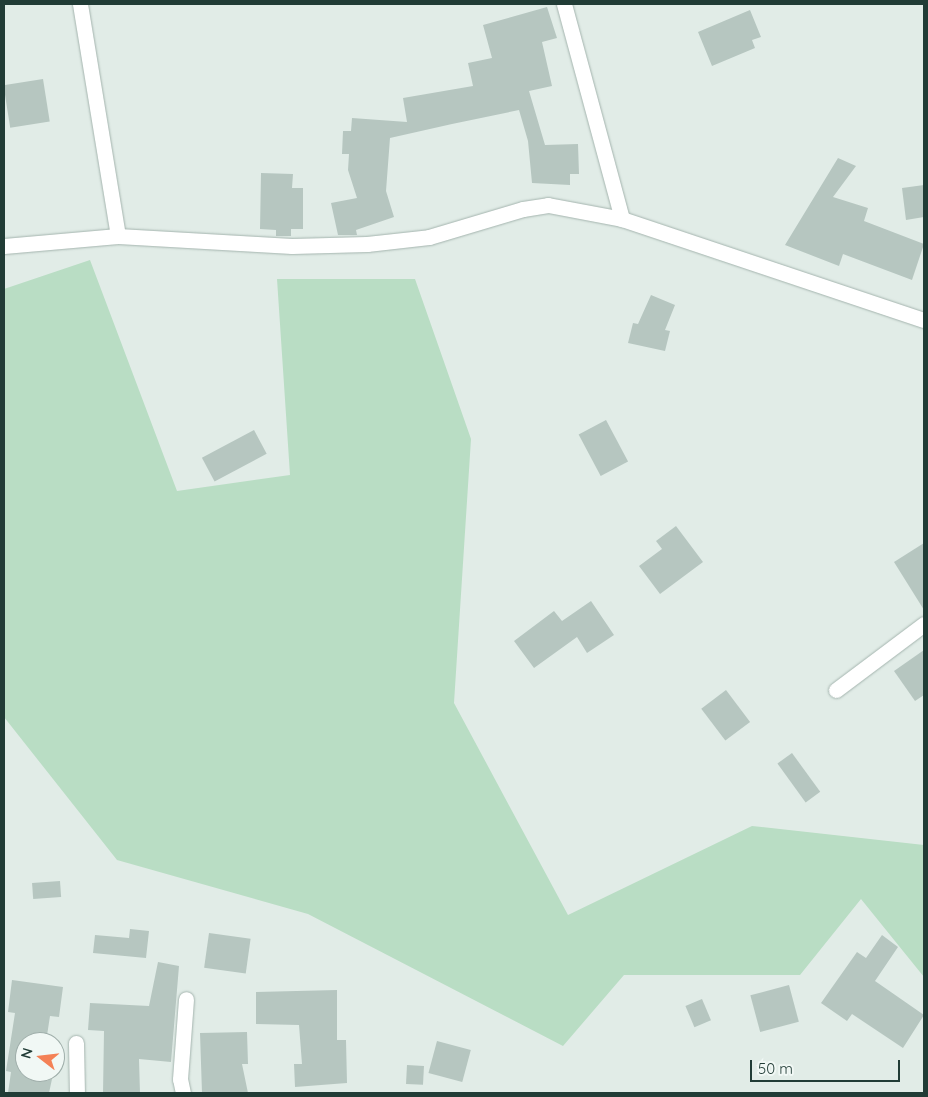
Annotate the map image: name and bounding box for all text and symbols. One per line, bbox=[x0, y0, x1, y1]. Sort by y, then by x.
north arrow bbox=[15, 1032, 65, 1082]
text: N bbox=[16, 1046, 37, 1061]
scale bar bbox=[753, 1050, 903, 1082]
text: 50 m bbox=[758, 1059, 793, 1078]

